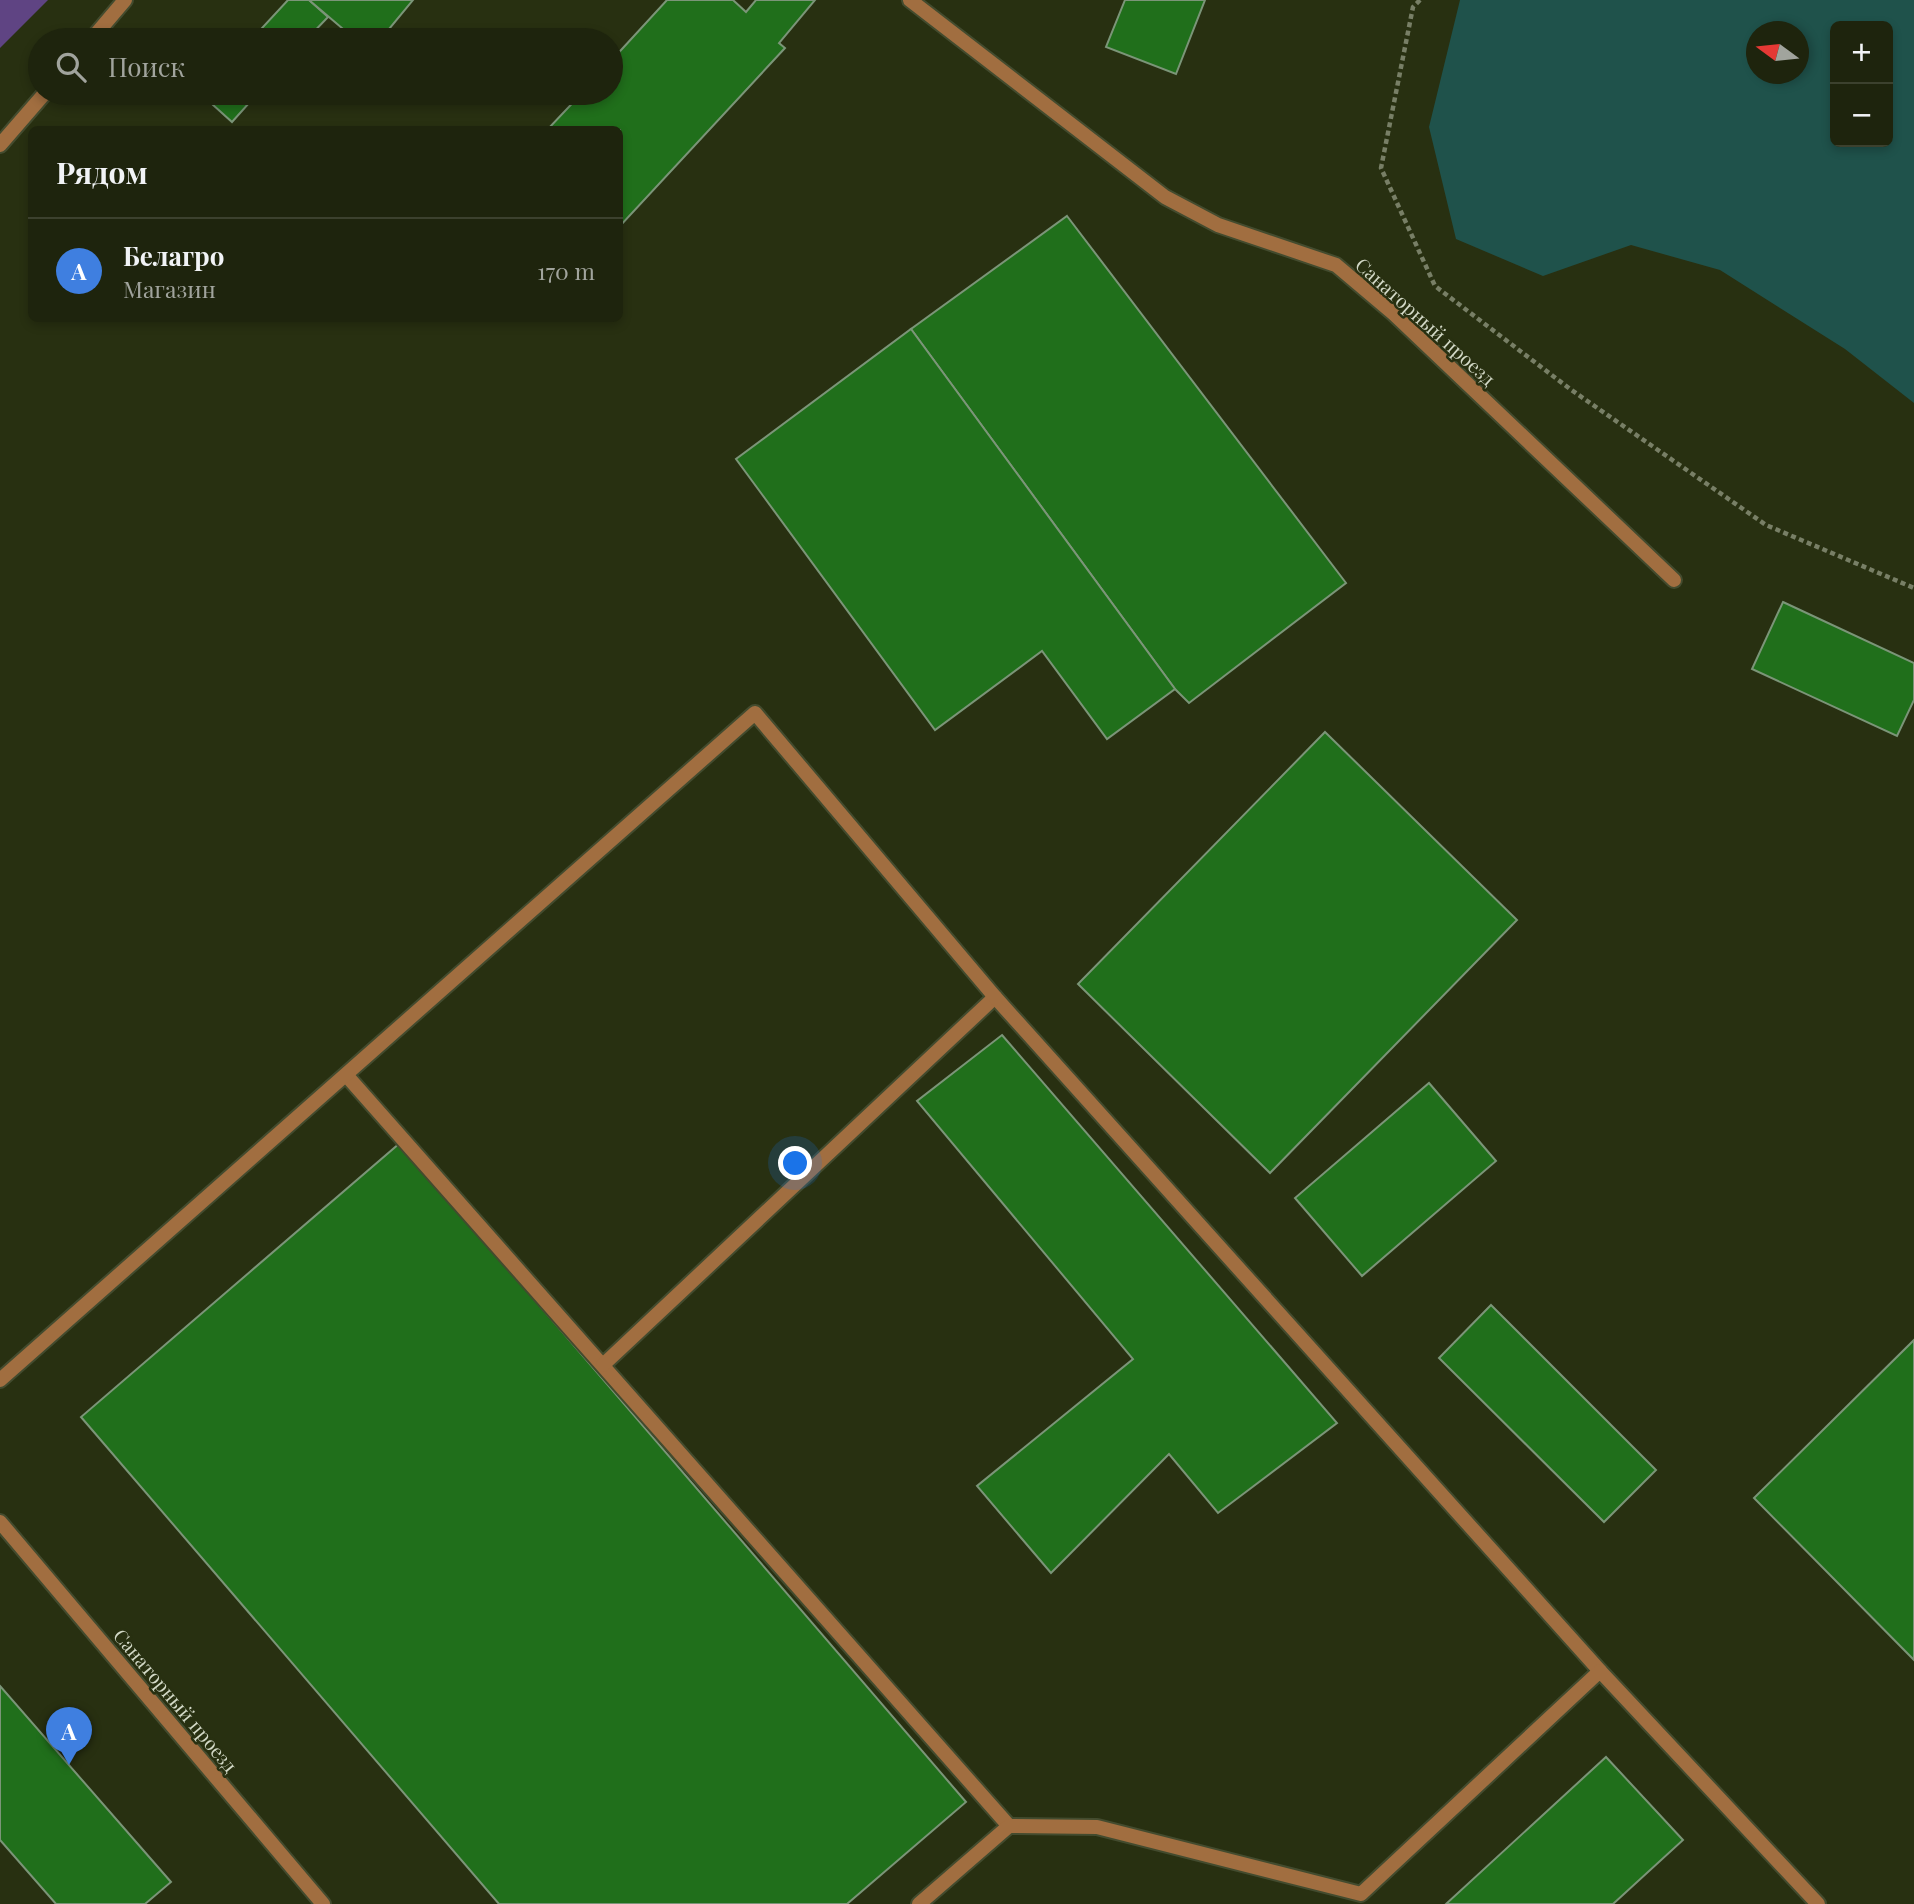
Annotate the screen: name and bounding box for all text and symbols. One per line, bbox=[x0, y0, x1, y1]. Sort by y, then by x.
north arrow bbox=[1746, 21, 1809, 84]
map controls bbox=[1830, 21, 1893, 147]
button: + bbox=[1830, 21, 1893, 84]
search box bbox=[28, 28, 623, 105]
icon: search bbox=[52, 48, 90, 86]
text: Поиск bbox=[108, 49, 185, 84]
button: − bbox=[1830, 84, 1893, 147]
text: Рядом bbox=[56, 152, 148, 192]
text: Белагро bbox=[123, 238, 224, 273]
street label: Санаторный проезд bbox=[1351, 251, 1502, 391]
text: A bbox=[71, 255, 87, 286]
text: 170 m bbox=[537, 255, 595, 286]
text: Магазин bbox=[123, 273, 216, 304]
your location bbox=[778, 1146, 812, 1180]
street label: Санаторный проезд bbox=[108, 1623, 244, 1777]
pin: A bbox=[46, 1707, 92, 1765]

